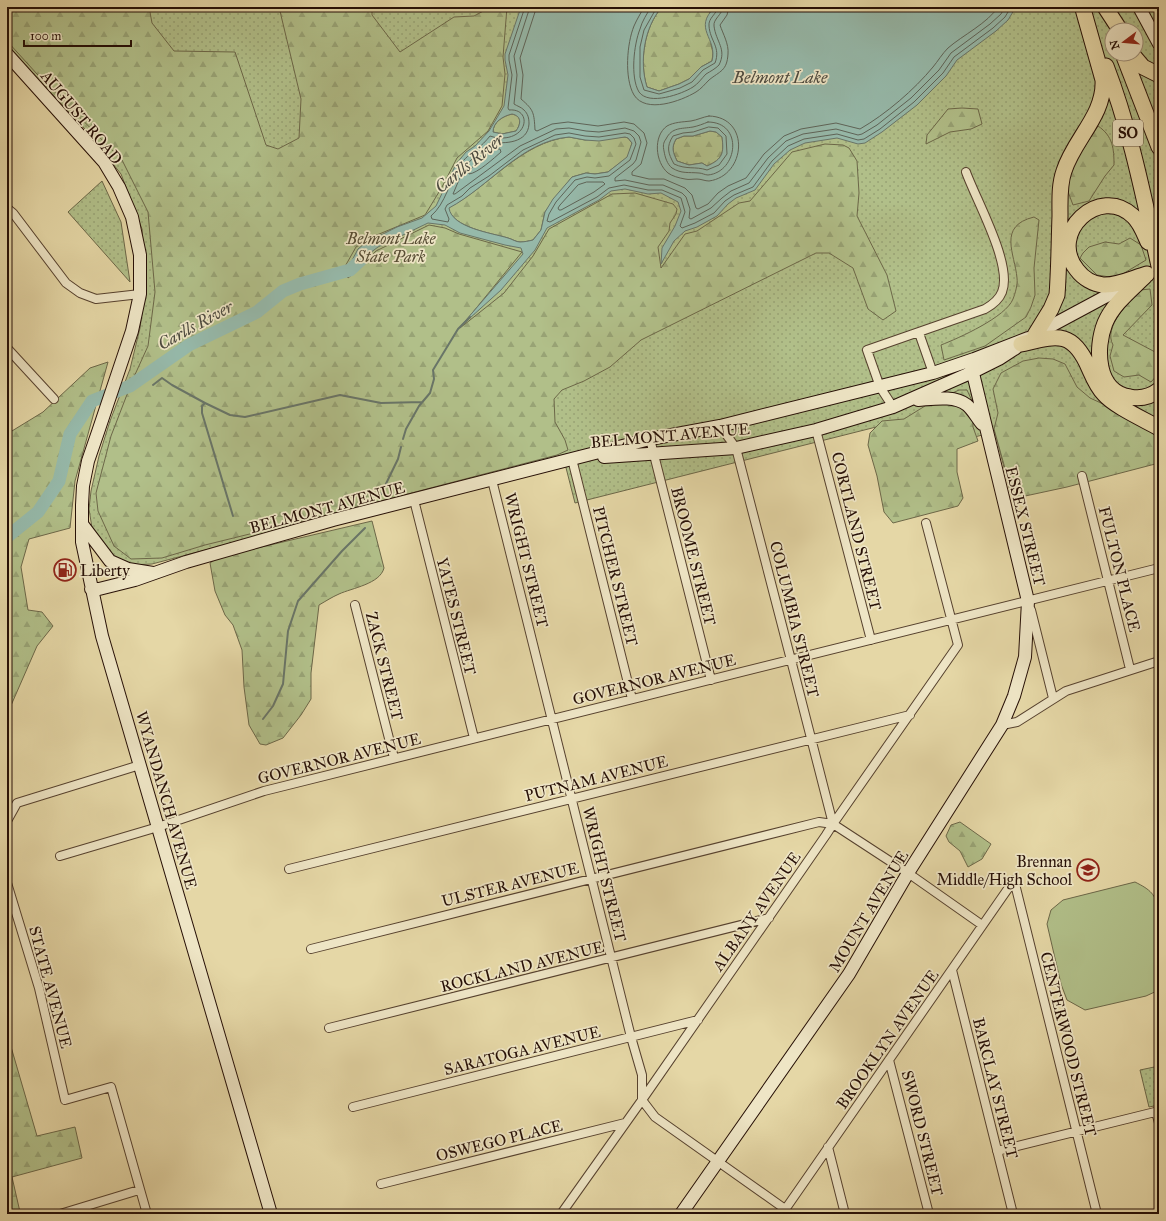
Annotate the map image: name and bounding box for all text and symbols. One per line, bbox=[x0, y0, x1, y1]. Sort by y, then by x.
scale bar bbox=[24, 22, 131, 48]
north arrow bbox=[1104, 22, 1144, 62]
text: 100 m bbox=[30, 29, 61, 43]
text: N bbox=[1107, 38, 1122, 51]
street label: AUGUST ROAD bbox=[36, 66, 126, 168]
water label: Belmont Lake bbox=[732, 67, 828, 88]
road number: SO bbox=[1113, 120, 1143, 146]
water label: Carlls River bbox=[431, 129, 509, 198]
park label: Belmont Lake State Park bbox=[345, 229, 437, 266]
water label: Carlls River bbox=[154, 296, 237, 355]
street label: BELMONT AVENUE bbox=[590, 419, 750, 452]
street label: CORTLAND STREET bbox=[828, 450, 885, 612]
street label: ESSEX STREET bbox=[1001, 464, 1050, 588]
street label: BELMONT AVENUE bbox=[247, 478, 407, 537]
street label: BROOME STREET bbox=[667, 485, 720, 628]
street label: WRIGHT STREET bbox=[501, 491, 552, 630]
street label: PITCHER STREET bbox=[589, 504, 642, 648]
street label: FULTON PLACE bbox=[1095, 504, 1144, 634]
street label: COLUMBIA STREET bbox=[766, 539, 823, 699]
street label: YATES STREET bbox=[433, 555, 480, 677]
fuel station icon: Liberty bbox=[52, 557, 78, 583]
place label: Liberty bbox=[80, 561, 130, 580]
street label: ZACK STREET bbox=[362, 610, 407, 722]
street label: GOVERNOR AVENUE bbox=[571, 650, 738, 709]
street label: WYANDANCH AVENUE bbox=[132, 709, 201, 891]
street label: GOVERNOR AVENUE bbox=[256, 729, 423, 788]
street label: PUTNAM AVENUE bbox=[523, 752, 670, 805]
street label: WRIGHT STREET bbox=[579, 805, 630, 944]
street label: MOUNT AVENUE bbox=[825, 847, 912, 976]
street label: ALBANY AVENUE bbox=[708, 848, 805, 975]
place label: Brennan Middle/High School bbox=[936, 852, 1073, 890]
school or university icon: Brennan Middle/High School bbox=[1075, 857, 1101, 883]
street label: ULSTER AVENUE bbox=[440, 858, 581, 911]
street label: STATE AVENUE bbox=[25, 924, 76, 1050]
street label: ROCKLAND AVENUE bbox=[438, 937, 606, 996]
street label: CENTERWOOD STREET bbox=[1036, 950, 1101, 1138]
street label: BROOKLYN AVENUE bbox=[832, 966, 943, 1113]
street label: BARCLAY STREET bbox=[969, 1016, 1022, 1161]
street label: SARATOGA AVENUE bbox=[442, 1022, 602, 1079]
street label: SWORD STREET bbox=[898, 1068, 947, 1198]
street label: OSWEGO PLACE bbox=[434, 1116, 564, 1165]

